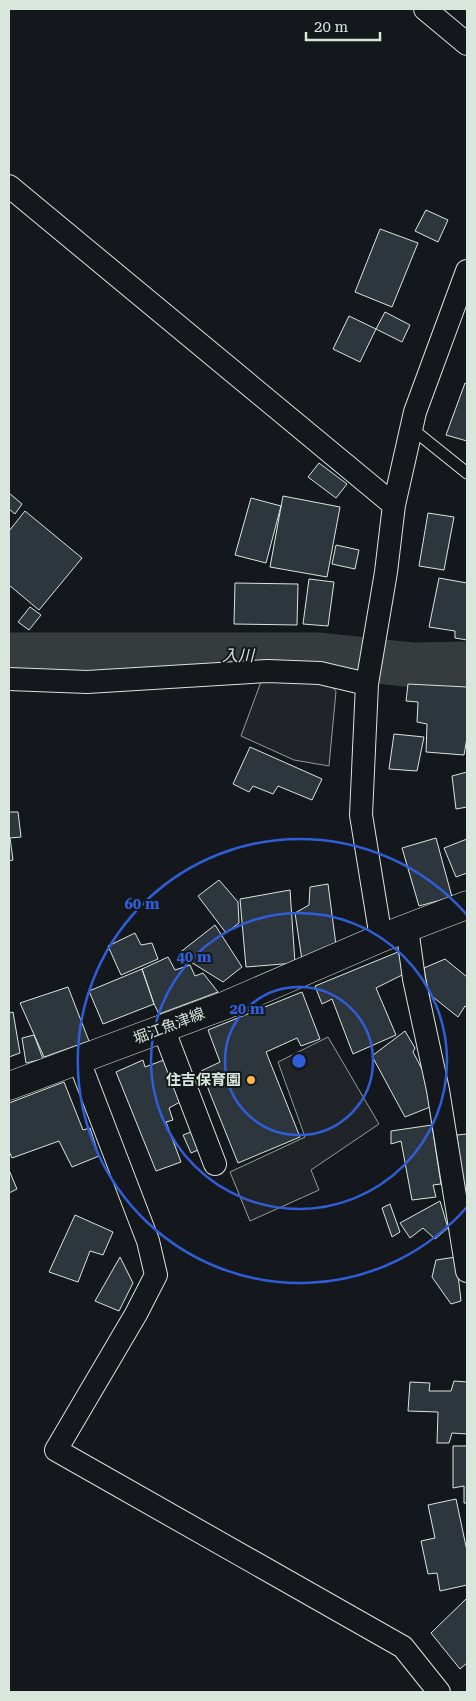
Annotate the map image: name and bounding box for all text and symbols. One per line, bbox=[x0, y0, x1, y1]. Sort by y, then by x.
scale bar bbox=[306, 10, 380, 42]
text: 20 m bbox=[314, 18, 349, 36]
water label: 入川 bbox=[222, 646, 256, 665]
text: 60 m bbox=[124, 895, 160, 913]
text: 40 m bbox=[176, 948, 212, 966]
text: 20 m bbox=[229, 1000, 265, 1018]
street label: 堀江魚津線 bbox=[131, 1004, 207, 1048]
centre of rings bbox=[290, 1052, 308, 1070]
place label: 住吉保育園 bbox=[166, 1071, 241, 1089]
marker: 住吉保育園 bbox=[245, 1074, 257, 1086]

